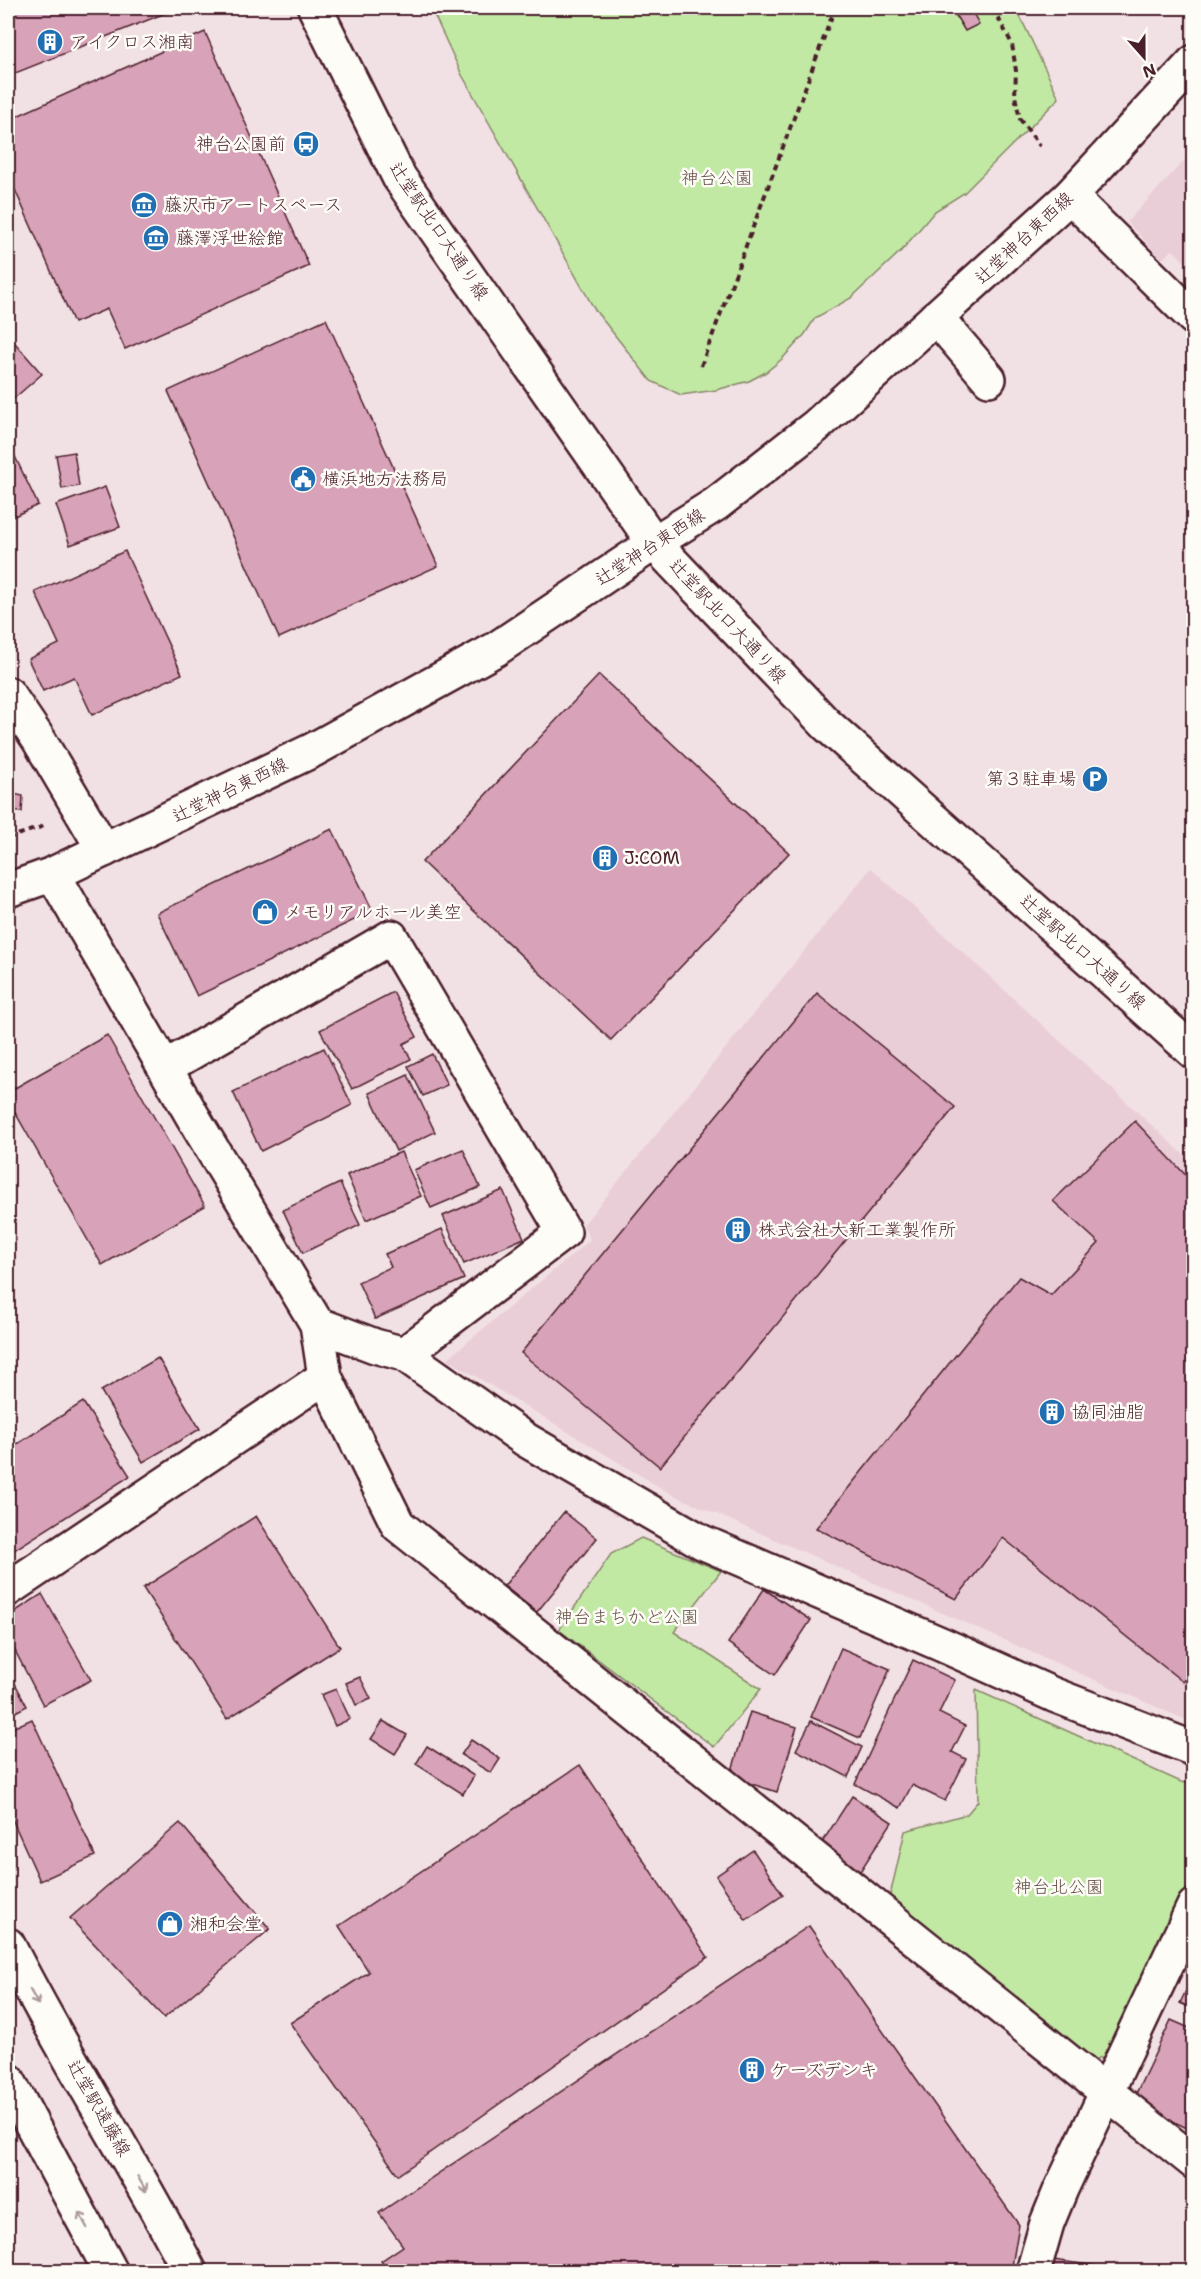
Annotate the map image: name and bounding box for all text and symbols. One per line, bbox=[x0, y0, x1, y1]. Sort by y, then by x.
building icon: アイクロス湘南 bbox=[35, 27, 65, 57]
north arrow bbox=[1114, 27, 1174, 87]
place label: アイクロス湘南 bbox=[70, 30, 194, 54]
text: N bbox=[1140, 58, 1159, 83]
bus stop icon: 神台公園前 bbox=[291, 129, 321, 159]
place label: 神台公園前 bbox=[196, 132, 286, 156]
street label: 辻堂駅北口大通り線 bbox=[384, 157, 494, 305]
park label: 神台公園 bbox=[681, 166, 753, 190]
street label: 辻堂神台東西線 bbox=[970, 186, 1078, 290]
museum icon: 藤沢市アートスペース bbox=[129, 190, 159, 220]
place label: 藤沢市アートスペース bbox=[164, 193, 342, 217]
museum icon: 藤澤浮世絵館 bbox=[141, 223, 171, 253]
place label: 藤澤浮世絵館 bbox=[176, 226, 284, 250]
public building icon: 横浜地方法務局 bbox=[288, 464, 318, 494]
place label: 横浜地方法務局 bbox=[322, 467, 448, 491]
street label: 辻堂神台東西線 bbox=[591, 503, 709, 591]
street label: 辻堂駅北口大通り線 bbox=[664, 554, 792, 688]
street label: 辻堂神台東西線 bbox=[168, 752, 292, 828]
parking icon: 第３駐車場 bbox=[1080, 764, 1110, 794]
place label: 第３駐車場 bbox=[986, 767, 1076, 791]
building icon: J:COM bbox=[590, 843, 620, 873]
place label: J:COM bbox=[624, 846, 680, 870]
street label: 辻堂駅北口大通り線 bbox=[1015, 889, 1151, 1015]
shop icon: メモリアルホール美空 bbox=[250, 897, 280, 927]
place label: メモリアルホール美空 bbox=[284, 900, 462, 924]
building icon: 株式会社大新工業製作所 bbox=[723, 1215, 753, 1245]
place label: 株式会社大新工業製作所 bbox=[758, 1218, 956, 1242]
building icon: 協同油脂 bbox=[1037, 1397, 1067, 1427]
place label: 協同油脂 bbox=[1072, 1400, 1144, 1424]
park label: 神台まちかど公園 bbox=[555, 1605, 699, 1629]
park label: 神台北公園 bbox=[1014, 1875, 1104, 1899]
shop icon: 湘和会堂 bbox=[155, 1909, 185, 1939]
place label: 湘和会堂 bbox=[190, 1912, 262, 1936]
one-way arrow bbox=[28, 1988, 40, 2005]
street label: 辻堂駅遠藤線 bbox=[62, 2055, 136, 2161]
building icon: ケーズデンキ bbox=[737, 2055, 767, 2085]
place label: ケーズデンキ bbox=[771, 2058, 878, 2082]
one-way arrow bbox=[137, 2175, 149, 2192]
one-way arrow bbox=[77, 2212, 89, 2229]

